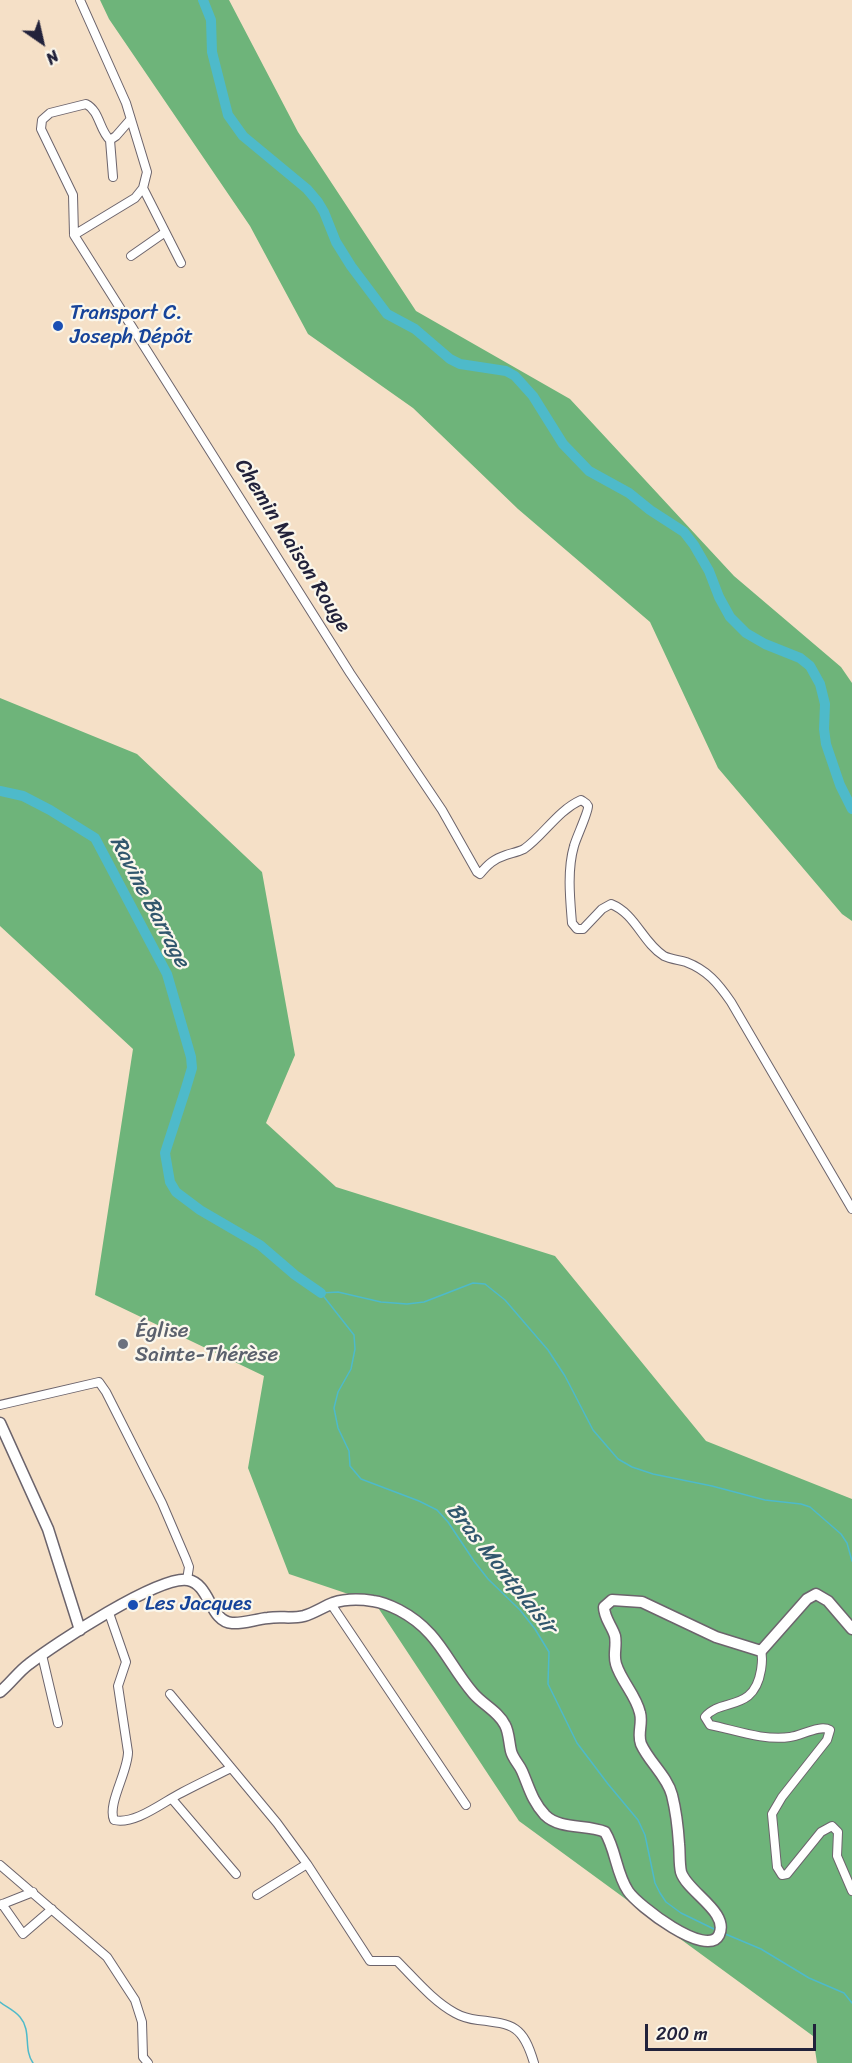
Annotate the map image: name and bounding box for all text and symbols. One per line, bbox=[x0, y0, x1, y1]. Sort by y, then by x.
north arrow bbox=[12, 12, 72, 72]
text: N bbox=[40, 42, 65, 72]
place label: Transport C. Joseph Dépôt bbox=[70, 301, 193, 351]
marker: Transport C. Joseph Dépôt bbox=[51, 319, 65, 333]
street label: Chemin Maison Rouge bbox=[228, 455, 356, 637]
water label: Ravine Barrage bbox=[103, 832, 195, 972]
place label: Église Sainte-Thérèse bbox=[135, 1319, 278, 1369]
marker: Église Sainte-Thérèse bbox=[116, 1337, 130, 1351]
water label: Bras Montplaisir bbox=[440, 1498, 562, 1640]
place label: Les Jacques bbox=[145, 1592, 252, 1618]
marker: Les Jacques bbox=[126, 1598, 140, 1612]
scale bar bbox=[648, 2012, 819, 2050]
text: 200 m bbox=[656, 2018, 708, 2050]

